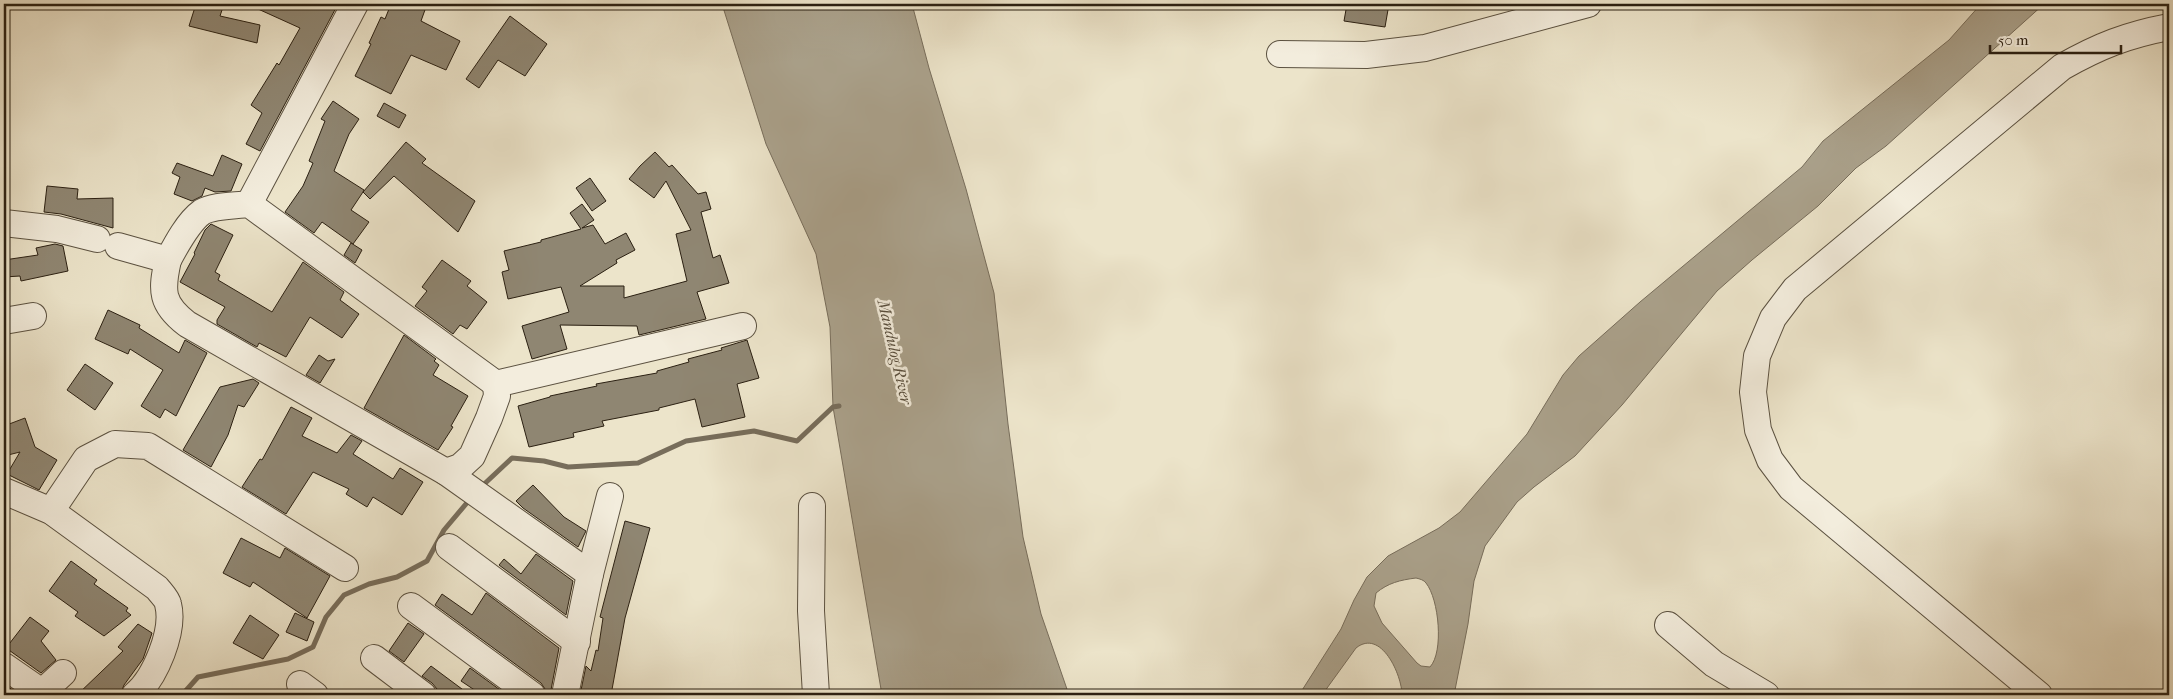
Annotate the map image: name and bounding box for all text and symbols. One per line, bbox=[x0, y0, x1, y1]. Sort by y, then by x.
scale bar bbox=[1990, 22, 2122, 54]
text: 50 m bbox=[1998, 31, 2029, 49]
water label: Mandulog River bbox=[873, 297, 917, 408]

